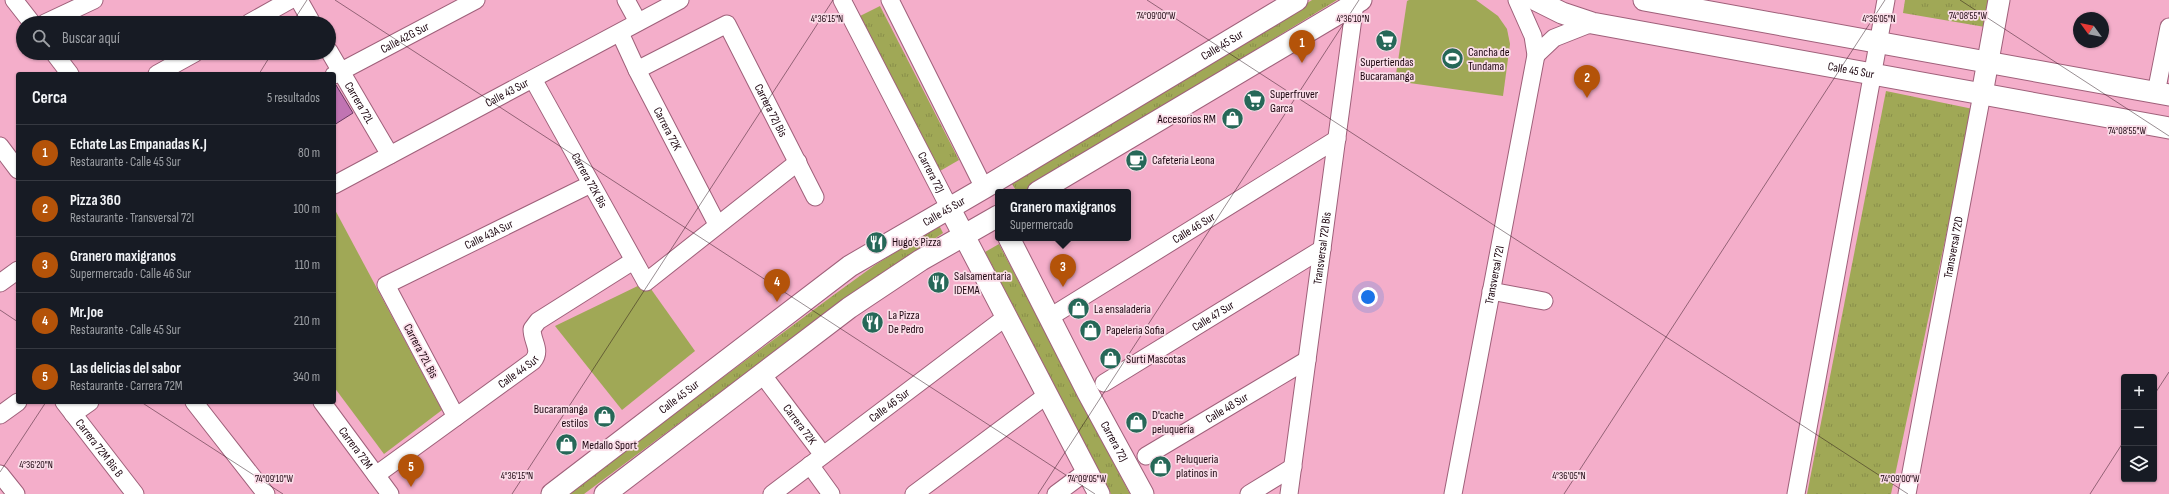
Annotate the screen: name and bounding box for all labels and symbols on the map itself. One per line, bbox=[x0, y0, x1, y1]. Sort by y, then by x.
text: 74°09'00"W bbox=[1136, 10, 1176, 22]
text: 74°08'55"W bbox=[1949, 10, 1988, 22]
north arrow bbox=[2073, 12, 2109, 48]
text: 4°36'15"N bbox=[811, 13, 843, 25]
text: 4°36'10"N bbox=[1337, 13, 1369, 25]
text: 4°36'05"N bbox=[1862, 13, 1896, 25]
street label: Calle 42G Sur bbox=[378, 19, 432, 57]
street label: Calle 45 Sur bbox=[1198, 27, 1247, 64]
supermarket icon: Supertiendas Bucaramanga bbox=[1374, 28, 1400, 54]
pin: 1 bbox=[1289, 30, 1315, 63]
place label: Cancha de Tundama bbox=[1468, 45, 1510, 74]
sports icon: Cancha de Tundama bbox=[1439, 46, 1465, 72]
place label: Supertiendas Bucaramanga bbox=[1360, 55, 1414, 84]
street label: Calle 45 Sur bbox=[1827, 59, 1876, 82]
pin: 2 bbox=[1574, 65, 1600, 98]
street label: Calle 43 Sur bbox=[483, 75, 532, 111]
street label: Carrera 72L bbox=[341, 79, 377, 127]
street label: Carrera 72J Bis bbox=[751, 81, 790, 140]
place label: Superfruver Garca bbox=[1270, 87, 1319, 116]
supermarket icon: Superfruver Garca bbox=[1242, 88, 1268, 114]
street label: Carrera 72K bbox=[650, 105, 685, 154]
shop icon: Accesorios RM bbox=[1219, 106, 1245, 132]
place label: Accesorios RM bbox=[1157, 112, 1216, 127]
text: 74°08'55"W bbox=[2108, 125, 2147, 137]
cafe icon: Cafeteria Leona bbox=[1124, 147, 1150, 173]
street label: Carrera 72K Bis bbox=[568, 150, 610, 211]
street label: Carrera 72J bbox=[914, 150, 947, 196]
place label: Cafeteria Leona bbox=[1152, 153, 1215, 168]
street label: Calle 45 Sur bbox=[920, 193, 969, 230]
street label: Calle 46 Sur bbox=[1170, 209, 1218, 247]
street label: Transversal 72I Bis bbox=[1310, 211, 1335, 285]
street label: Transversal 72D bbox=[1941, 215, 1967, 280]
street label: Calle 43A Sur bbox=[462, 216, 516, 253]
restaurant icon: Hugo’s Pizza bbox=[864, 229, 890, 255]
place label: Hugo’s Pizza bbox=[892, 235, 942, 250]
street label: Transversal 72I bbox=[1482, 245, 1508, 305]
pin: 3 bbox=[1050, 254, 1076, 287]
pin: 4 bbox=[764, 269, 790, 302]
place label: Salsamentaria IDEMA bbox=[954, 269, 1012, 298]
restaurant icon: Salsamentaria IDEMA bbox=[925, 270, 951, 296]
your location bbox=[1358, 287, 1378, 307]
shop icon: La ensaladeria bbox=[1066, 296, 1092, 322]
street label: Calle 47 Sur bbox=[1189, 297, 1238, 335]
place label: La ensaladeria bbox=[1094, 302, 1151, 317]
place label: La Pizza De Pedro bbox=[888, 308, 924, 337]
restaurant icon: La Pizza De Pedro bbox=[859, 309, 885, 335]
shop icon: Papeleria Sofia bbox=[1077, 317, 1103, 343]
street label: Carrera 72L Bis bbox=[400, 321, 441, 381]
place label: Papeleria Sofia bbox=[1106, 323, 1165, 338]
shop icon: Surti Mascotas bbox=[1098, 346, 1124, 372]
place label: Surti Mascotas bbox=[1126, 352, 1186, 367]
street label: Calle 44 Sur bbox=[495, 353, 543, 392]
street label: Calle 45 Sur bbox=[656, 377, 703, 417]
street label: Calle 46 Sur bbox=[866, 385, 913, 426]
street label: Calle 48 Sur bbox=[1203, 389, 1252, 427]
street label: Carrera 72K bbox=[779, 401, 820, 448]
place label: Bucaramanga estilos bbox=[534, 402, 588, 431]
shop icon: Bucaramanga estilos bbox=[591, 403, 617, 429]
place label: D'cache peluqueria bbox=[1152, 408, 1195, 437]
shop icon: D'cache peluqueria bbox=[1124, 409, 1150, 435]
street label: Carrera 72M Bis B bbox=[72, 416, 126, 480]
street label: Carrera 72J bbox=[1097, 419, 1131, 464]
street label: Carrera 72M bbox=[335, 424, 376, 472]
shop icon: Medallo Sport bbox=[553, 432, 579, 458]
place label: Medallo Sport bbox=[582, 438, 638, 453]
place label: Peluqueria platinos in bbox=[1176, 452, 1219, 481]
shop icon: Peluqueria platinos in bbox=[1147, 453, 1173, 479]
pin: 5 bbox=[398, 454, 424, 487]
text: 4°36'20"N bbox=[19, 459, 53, 471]
text: 4°36'15"N bbox=[501, 470, 533, 482]
text: 4°36'05"N bbox=[1552, 470, 1586, 482]
text: 74°09'10"W bbox=[255, 473, 294, 485]
text: 74°09'05"W bbox=[1068, 473, 1107, 485]
text: 74°09'00"W bbox=[1880, 473, 1920, 485]

